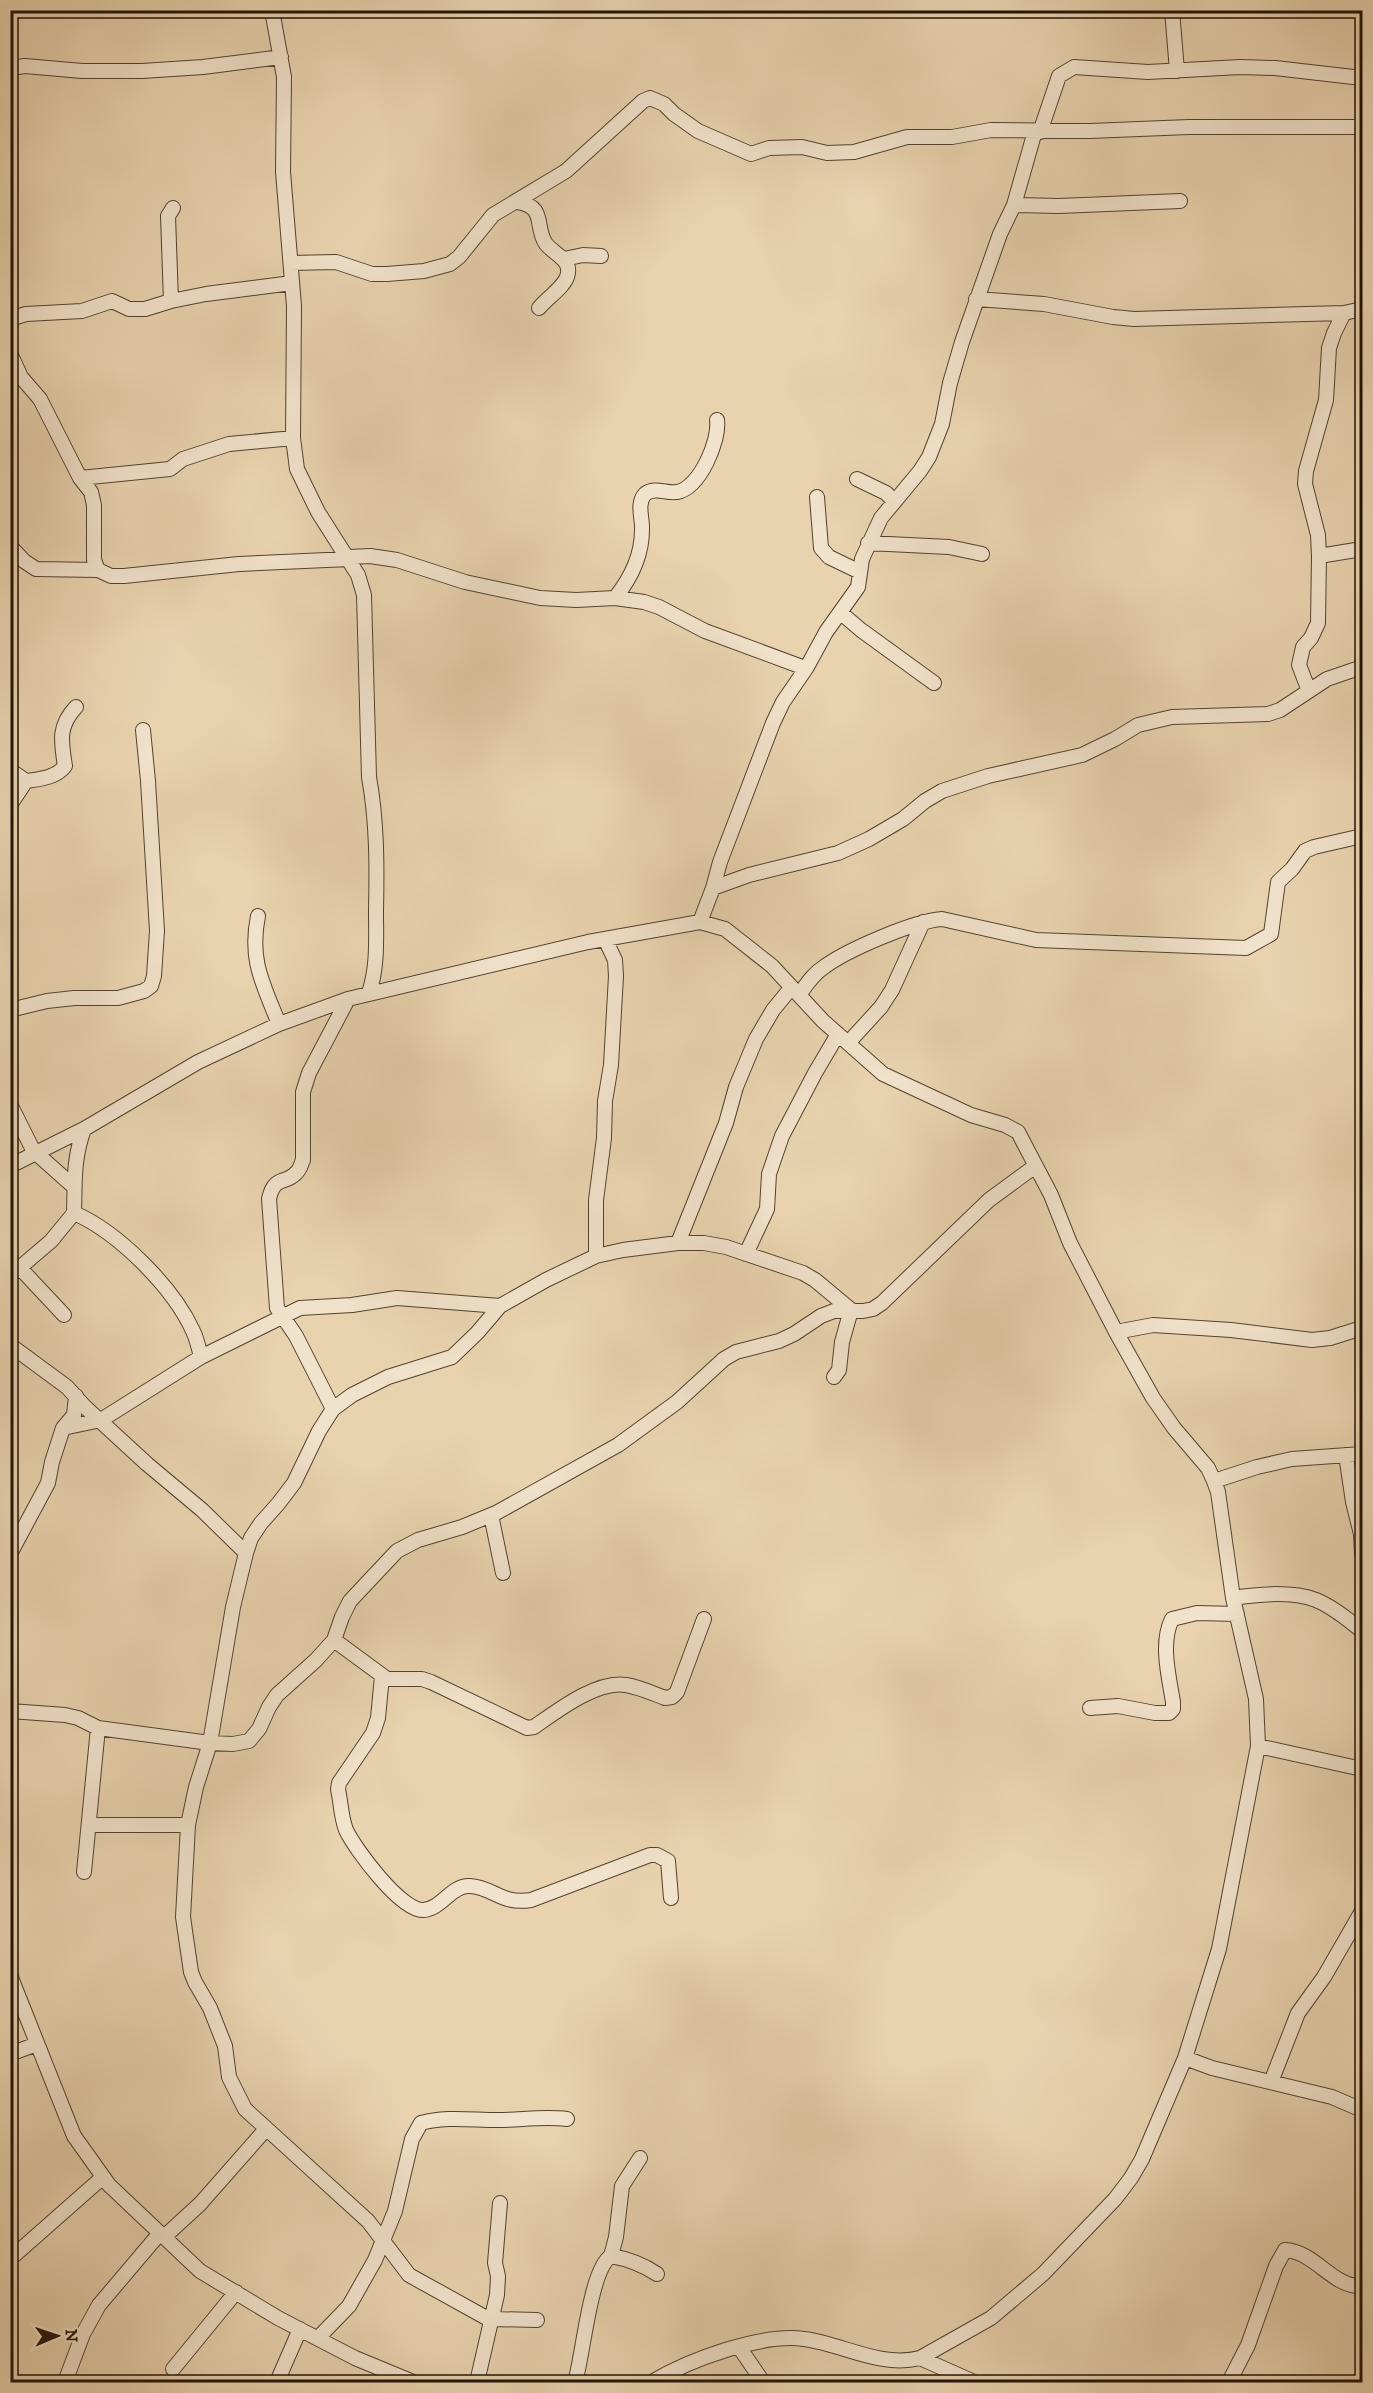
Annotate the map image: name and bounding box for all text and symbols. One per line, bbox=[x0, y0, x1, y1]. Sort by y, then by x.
north arrow bbox=[27, 2306, 87, 2366]
text: N bbox=[61, 2329, 81, 2342]

